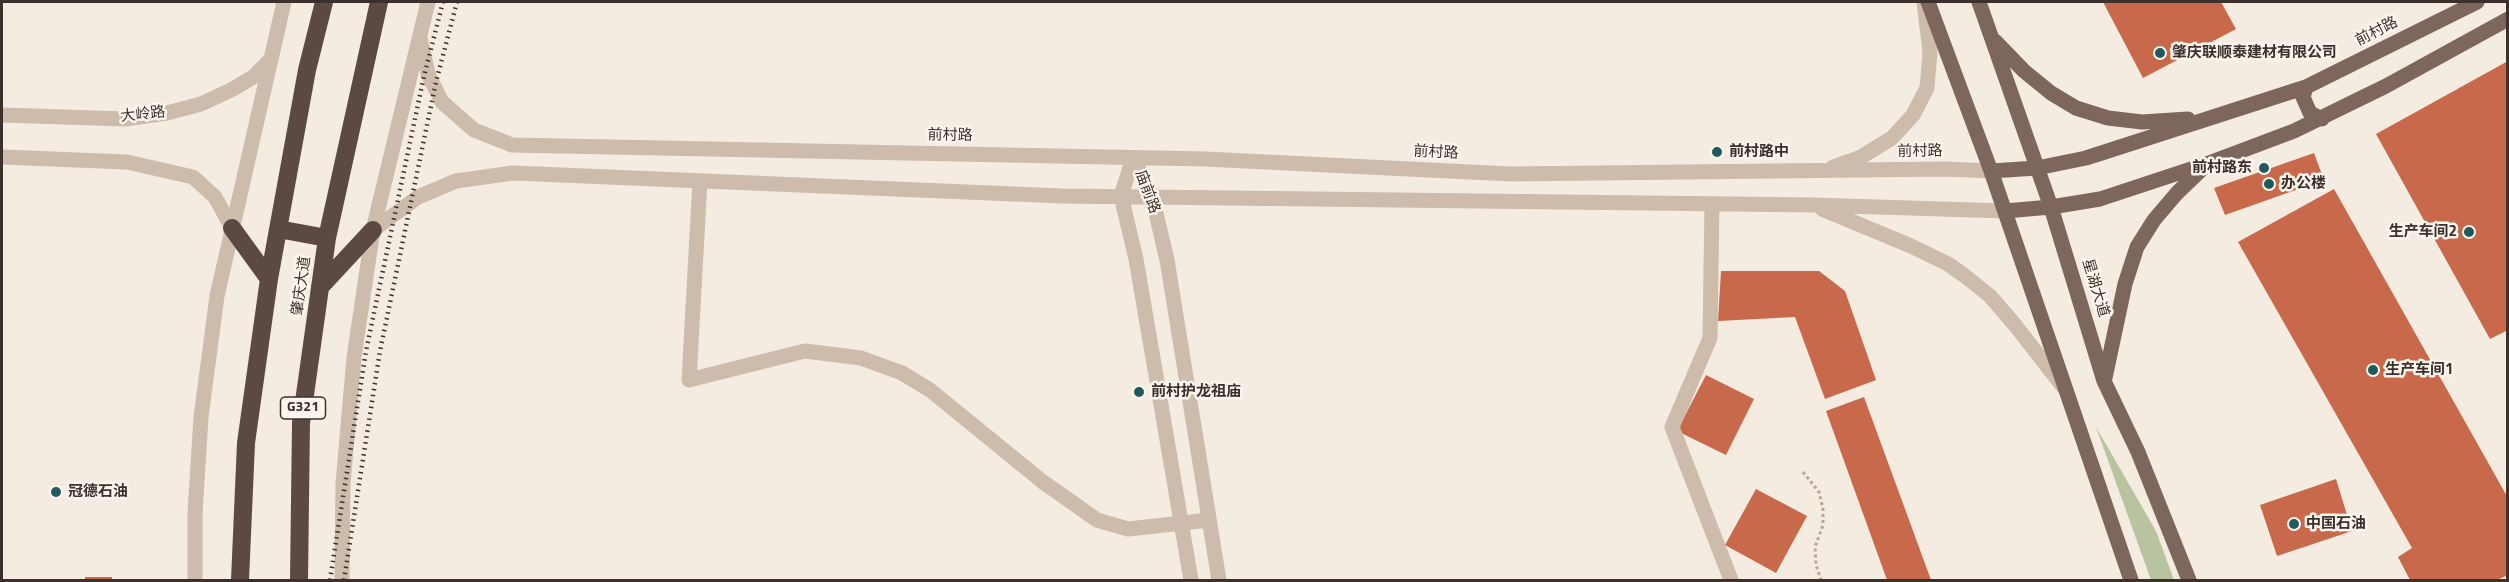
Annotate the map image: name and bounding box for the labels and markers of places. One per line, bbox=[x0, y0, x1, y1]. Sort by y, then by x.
place label: 肇庆联顺泰建材有限公司 bbox=[2172, 44, 2337, 62]
marker: 肇庆联顺泰建材有限公司 bbox=[2153, 46, 2167, 60]
place label: 前村路中 bbox=[1729, 143, 1789, 161]
marker: 前村路中 bbox=[1710, 145, 1724, 159]
place label: 前村路东 bbox=[2192, 159, 2252, 177]
marker: 前村路东 bbox=[2257, 161, 2271, 175]
place label: 办公楼 bbox=[2281, 175, 2326, 193]
marker: 办公楼 bbox=[2262, 177, 2276, 191]
place label: 生产车间2 bbox=[2389, 223, 2457, 241]
marker: 生产车间2 bbox=[2462, 225, 2476, 239]
place label: 生产车间1 bbox=[2385, 361, 2453, 379]
marker: 生产车间1 bbox=[2366, 363, 2380, 377]
place label: 前村护龙祖庙 bbox=[1151, 383, 1241, 401]
marker: 前村护龙祖庙 bbox=[1132, 385, 1146, 399]
place label: 冠德石油 bbox=[68, 483, 128, 501]
marker: 冠德石油 bbox=[49, 485, 63, 499]
place label: 中国石油 bbox=[2306, 515, 2366, 533]
marker: 中国石油 bbox=[2287, 517, 2301, 531]

